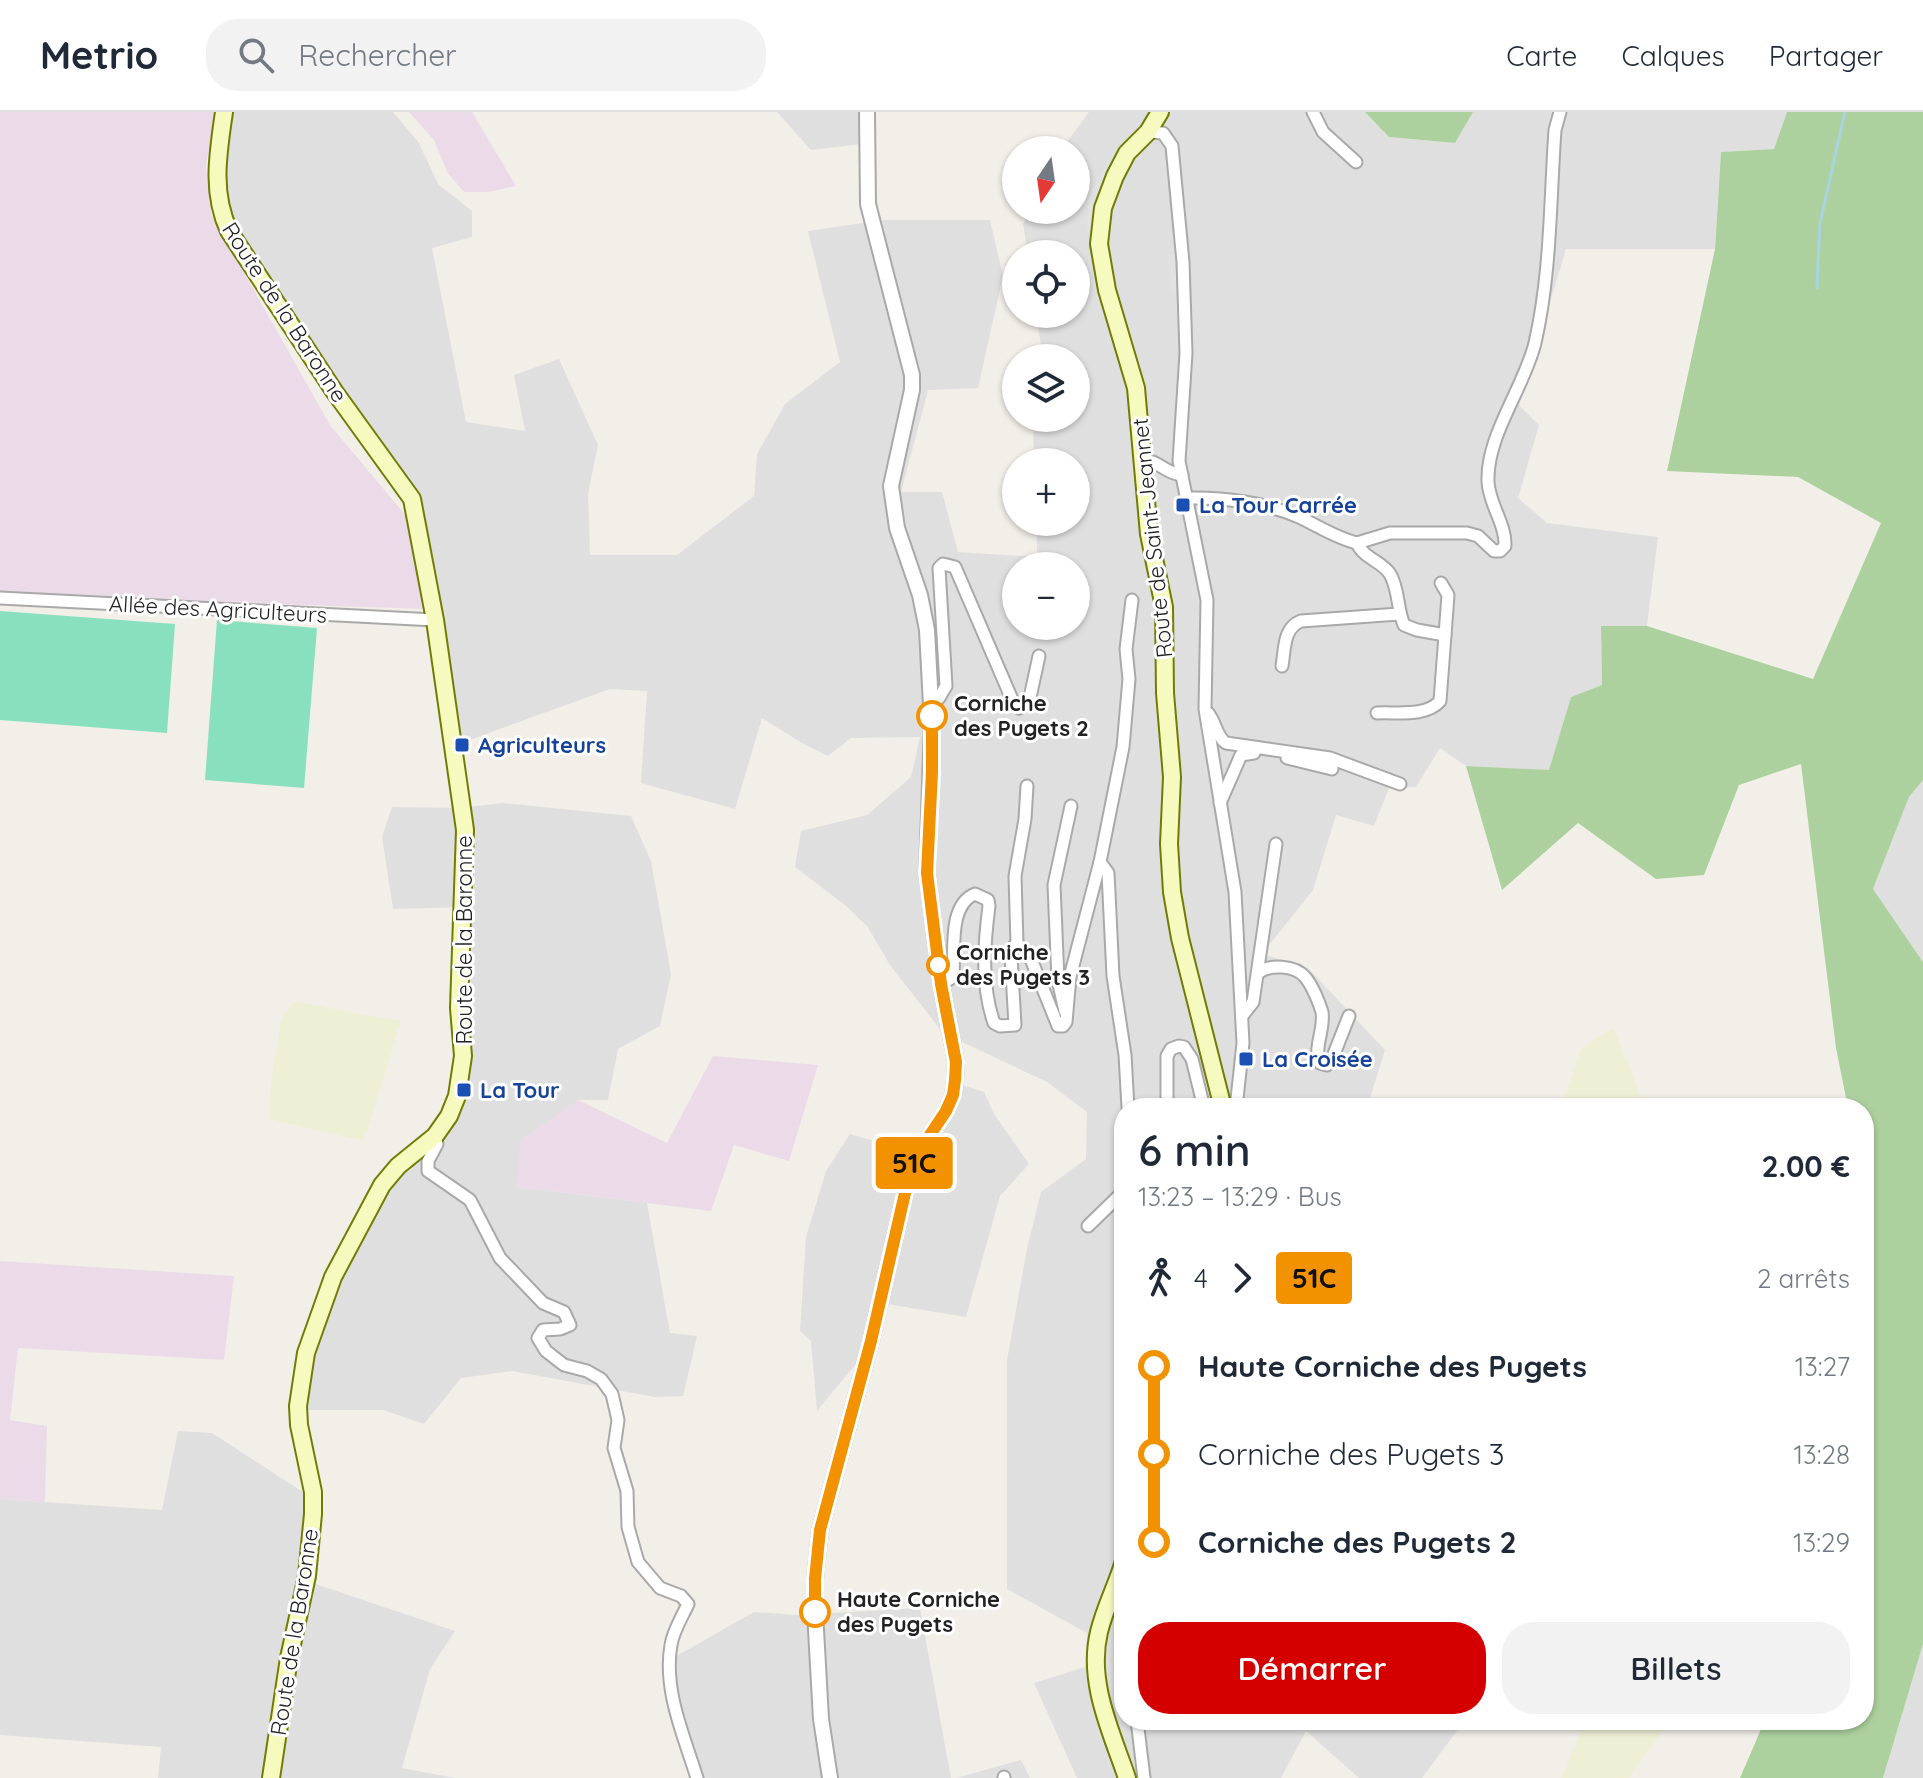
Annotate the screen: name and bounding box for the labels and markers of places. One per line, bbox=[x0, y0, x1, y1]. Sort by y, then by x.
place label: La Tour Carrée bbox=[1199, 491, 1357, 519]
marker: La Tour Carrée bbox=[1174, 496, 1192, 514]
place label: Corniche des Pugets 2 bbox=[954, 689, 1089, 742]
marker: Corniche des Pugets 2 bbox=[917, 701, 947, 731]
place label: Agriculteurs bbox=[478, 731, 606, 759]
marker: Agriculteurs bbox=[453, 736, 471, 754]
place label: Corniche des Pugets 3 bbox=[956, 938, 1090, 991]
marker: Corniche des Pugets 3 bbox=[927, 954, 949, 976]
place label: La Croisée bbox=[1262, 1045, 1373, 1073]
marker: La Croisée bbox=[1237, 1050, 1255, 1068]
place label: La Tour bbox=[480, 1076, 560, 1104]
marker: La Tour bbox=[455, 1081, 473, 1099]
place label: Haute Corniche des Pugets bbox=[837, 1585, 1000, 1638]
marker: Haute Corniche des Pugets bbox=[800, 1597, 830, 1627]

